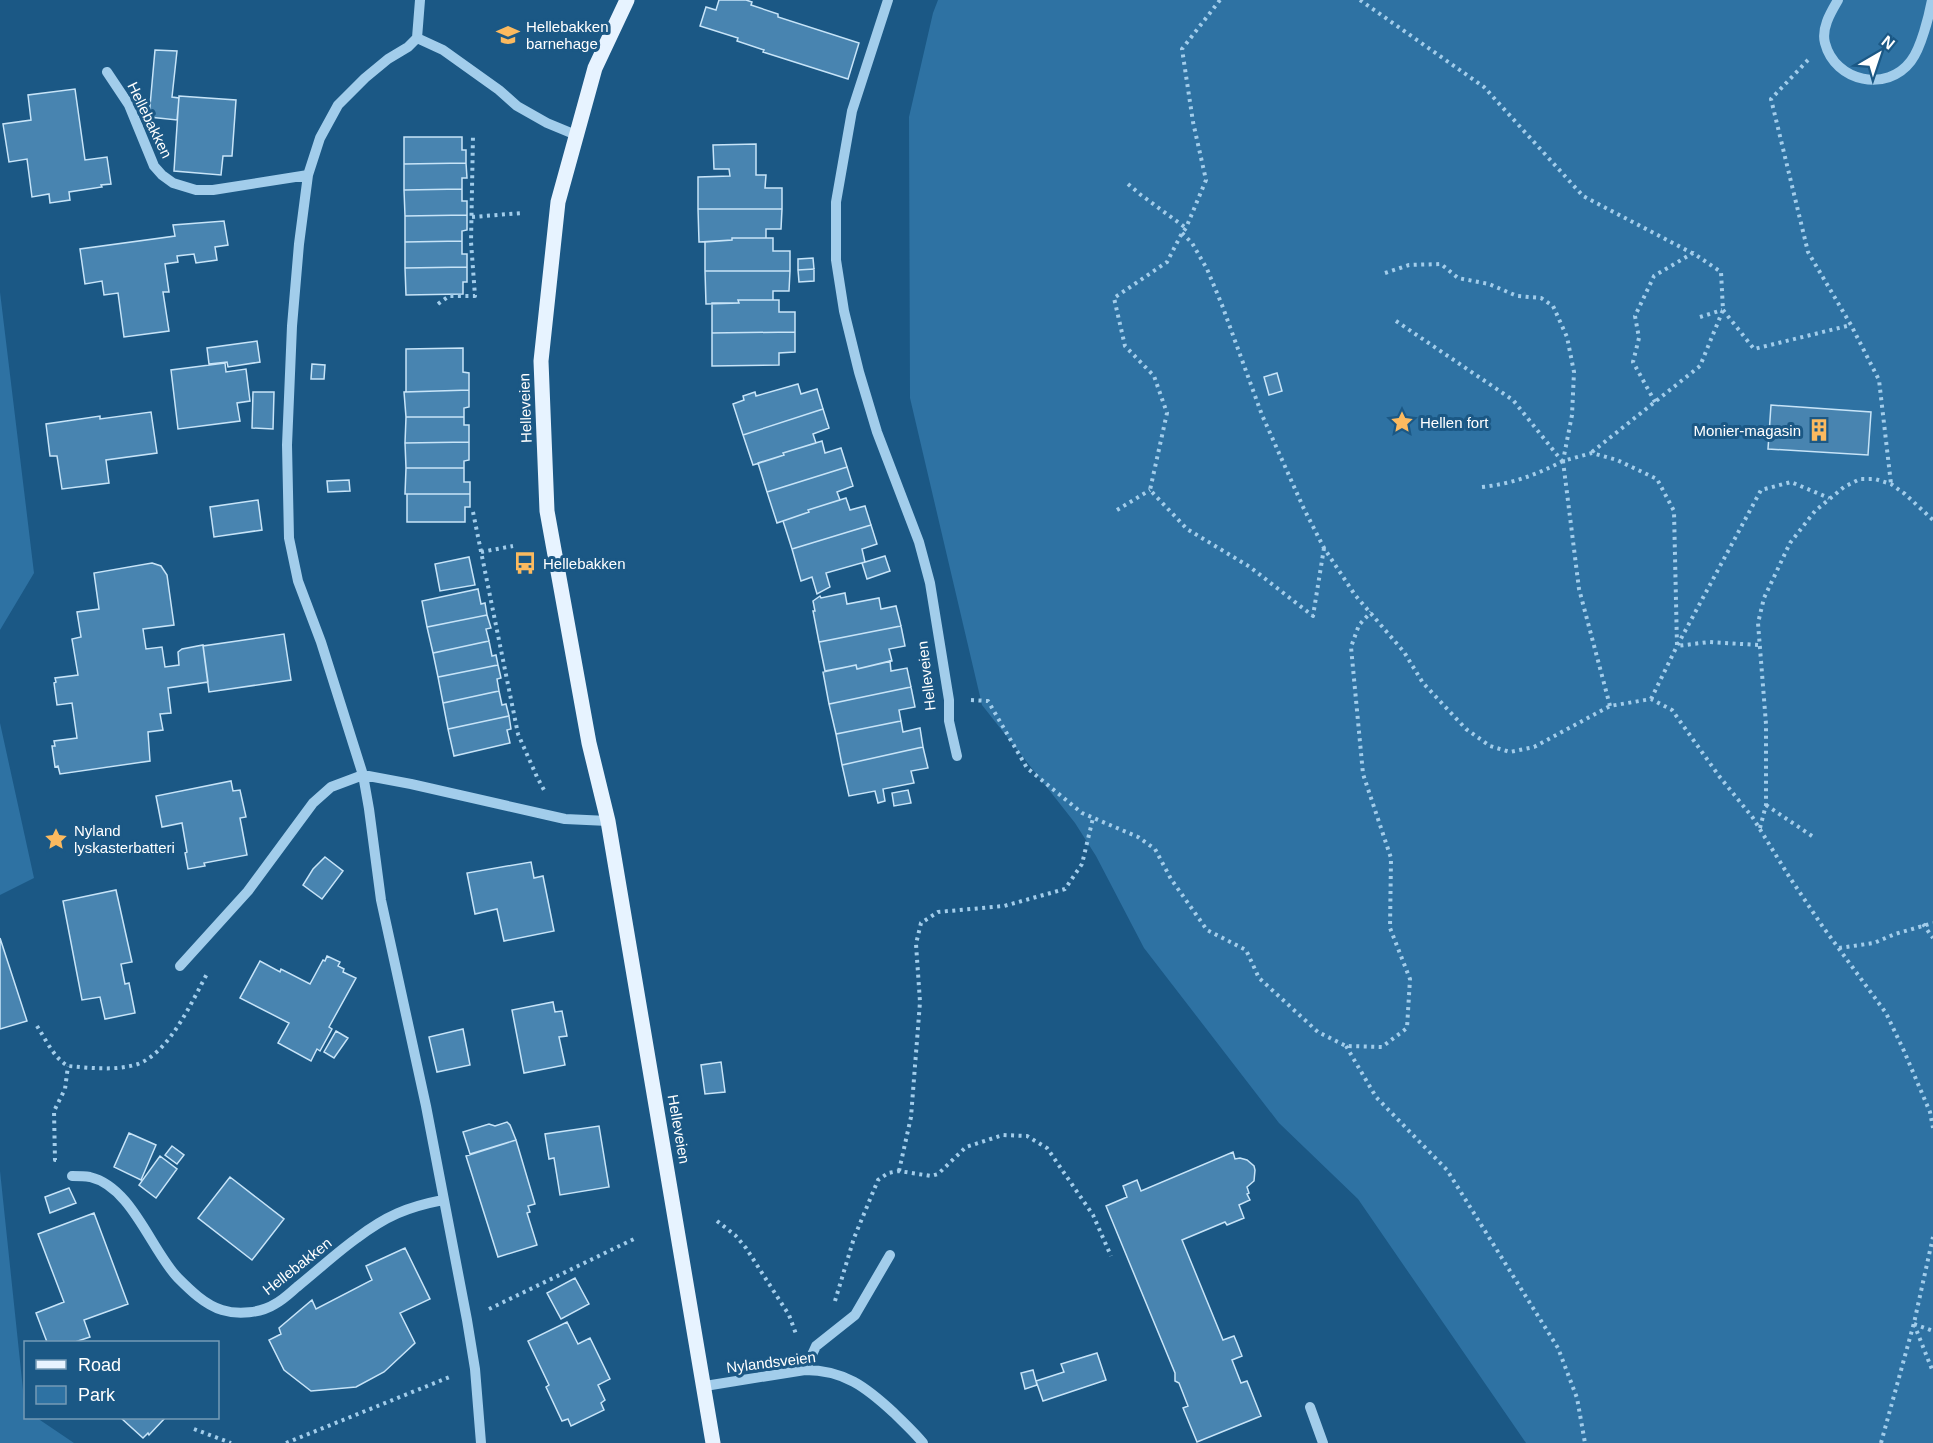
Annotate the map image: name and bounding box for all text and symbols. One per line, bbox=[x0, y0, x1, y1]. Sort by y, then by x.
place label: Hellebakken barnehage bbox=[526, 18, 609, 52]
school or university icon: Hellebakken barnehage bbox=[495, 22, 521, 48]
north arrow bbox=[1849, 24, 1909, 84]
text: N bbox=[1878, 32, 1898, 53]
street label: Hellebakken bbox=[124, 79, 176, 161]
street label: Helleveien bbox=[515, 373, 535, 443]
place icon: Hellen fort bbox=[1389, 409, 1415, 435]
place label: Hellen fort bbox=[1420, 414, 1489, 431]
building icon: Monier-magasin bbox=[1806, 417, 1832, 443]
place label: Monier-magasin bbox=[1693, 422, 1801, 439]
bus stop icon: Hellebakken bbox=[512, 550, 538, 576]
place label: Hellebakken bbox=[543, 555, 626, 572]
street label: Helleveien bbox=[913, 640, 939, 712]
place label: Nyland lyskasterbatteri bbox=[74, 822, 175, 856]
place icon: Nyland lyskasterbatteri bbox=[43, 826, 69, 852]
street label: Helleveien bbox=[665, 1093, 693, 1165]
street label: Hellebakken bbox=[259, 1234, 335, 1298]
legend bbox=[24, 1341, 219, 1419]
street label: Nylandsveien bbox=[725, 1348, 817, 1376]
text: Road bbox=[78, 1355, 121, 1375]
text: Park bbox=[78, 1385, 116, 1405]

